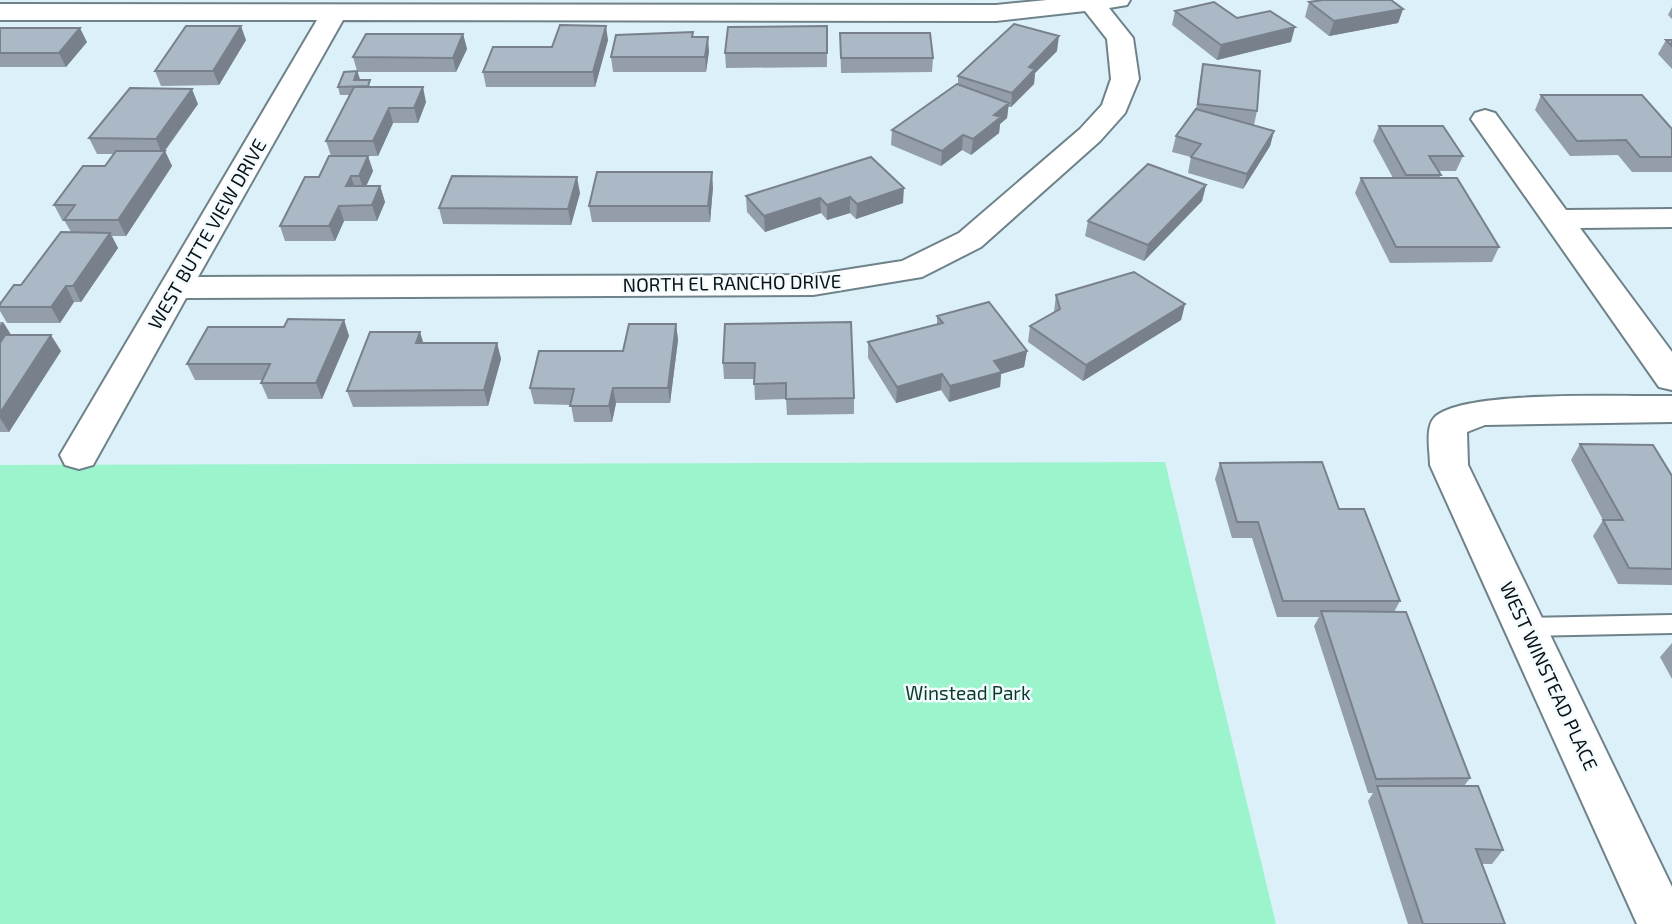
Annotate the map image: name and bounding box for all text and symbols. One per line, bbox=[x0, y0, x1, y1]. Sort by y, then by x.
street label: WEST BUTTE VIEW DRIVE bbox=[143, 135, 270, 333]
street label: NORTH EL RANCHO DRIVE bbox=[622, 269, 842, 296]
street label: WEST WINSTEAD PLACE bbox=[1496, 578, 1603, 774]
park label: Winstead Park bbox=[905, 681, 1031, 704]

